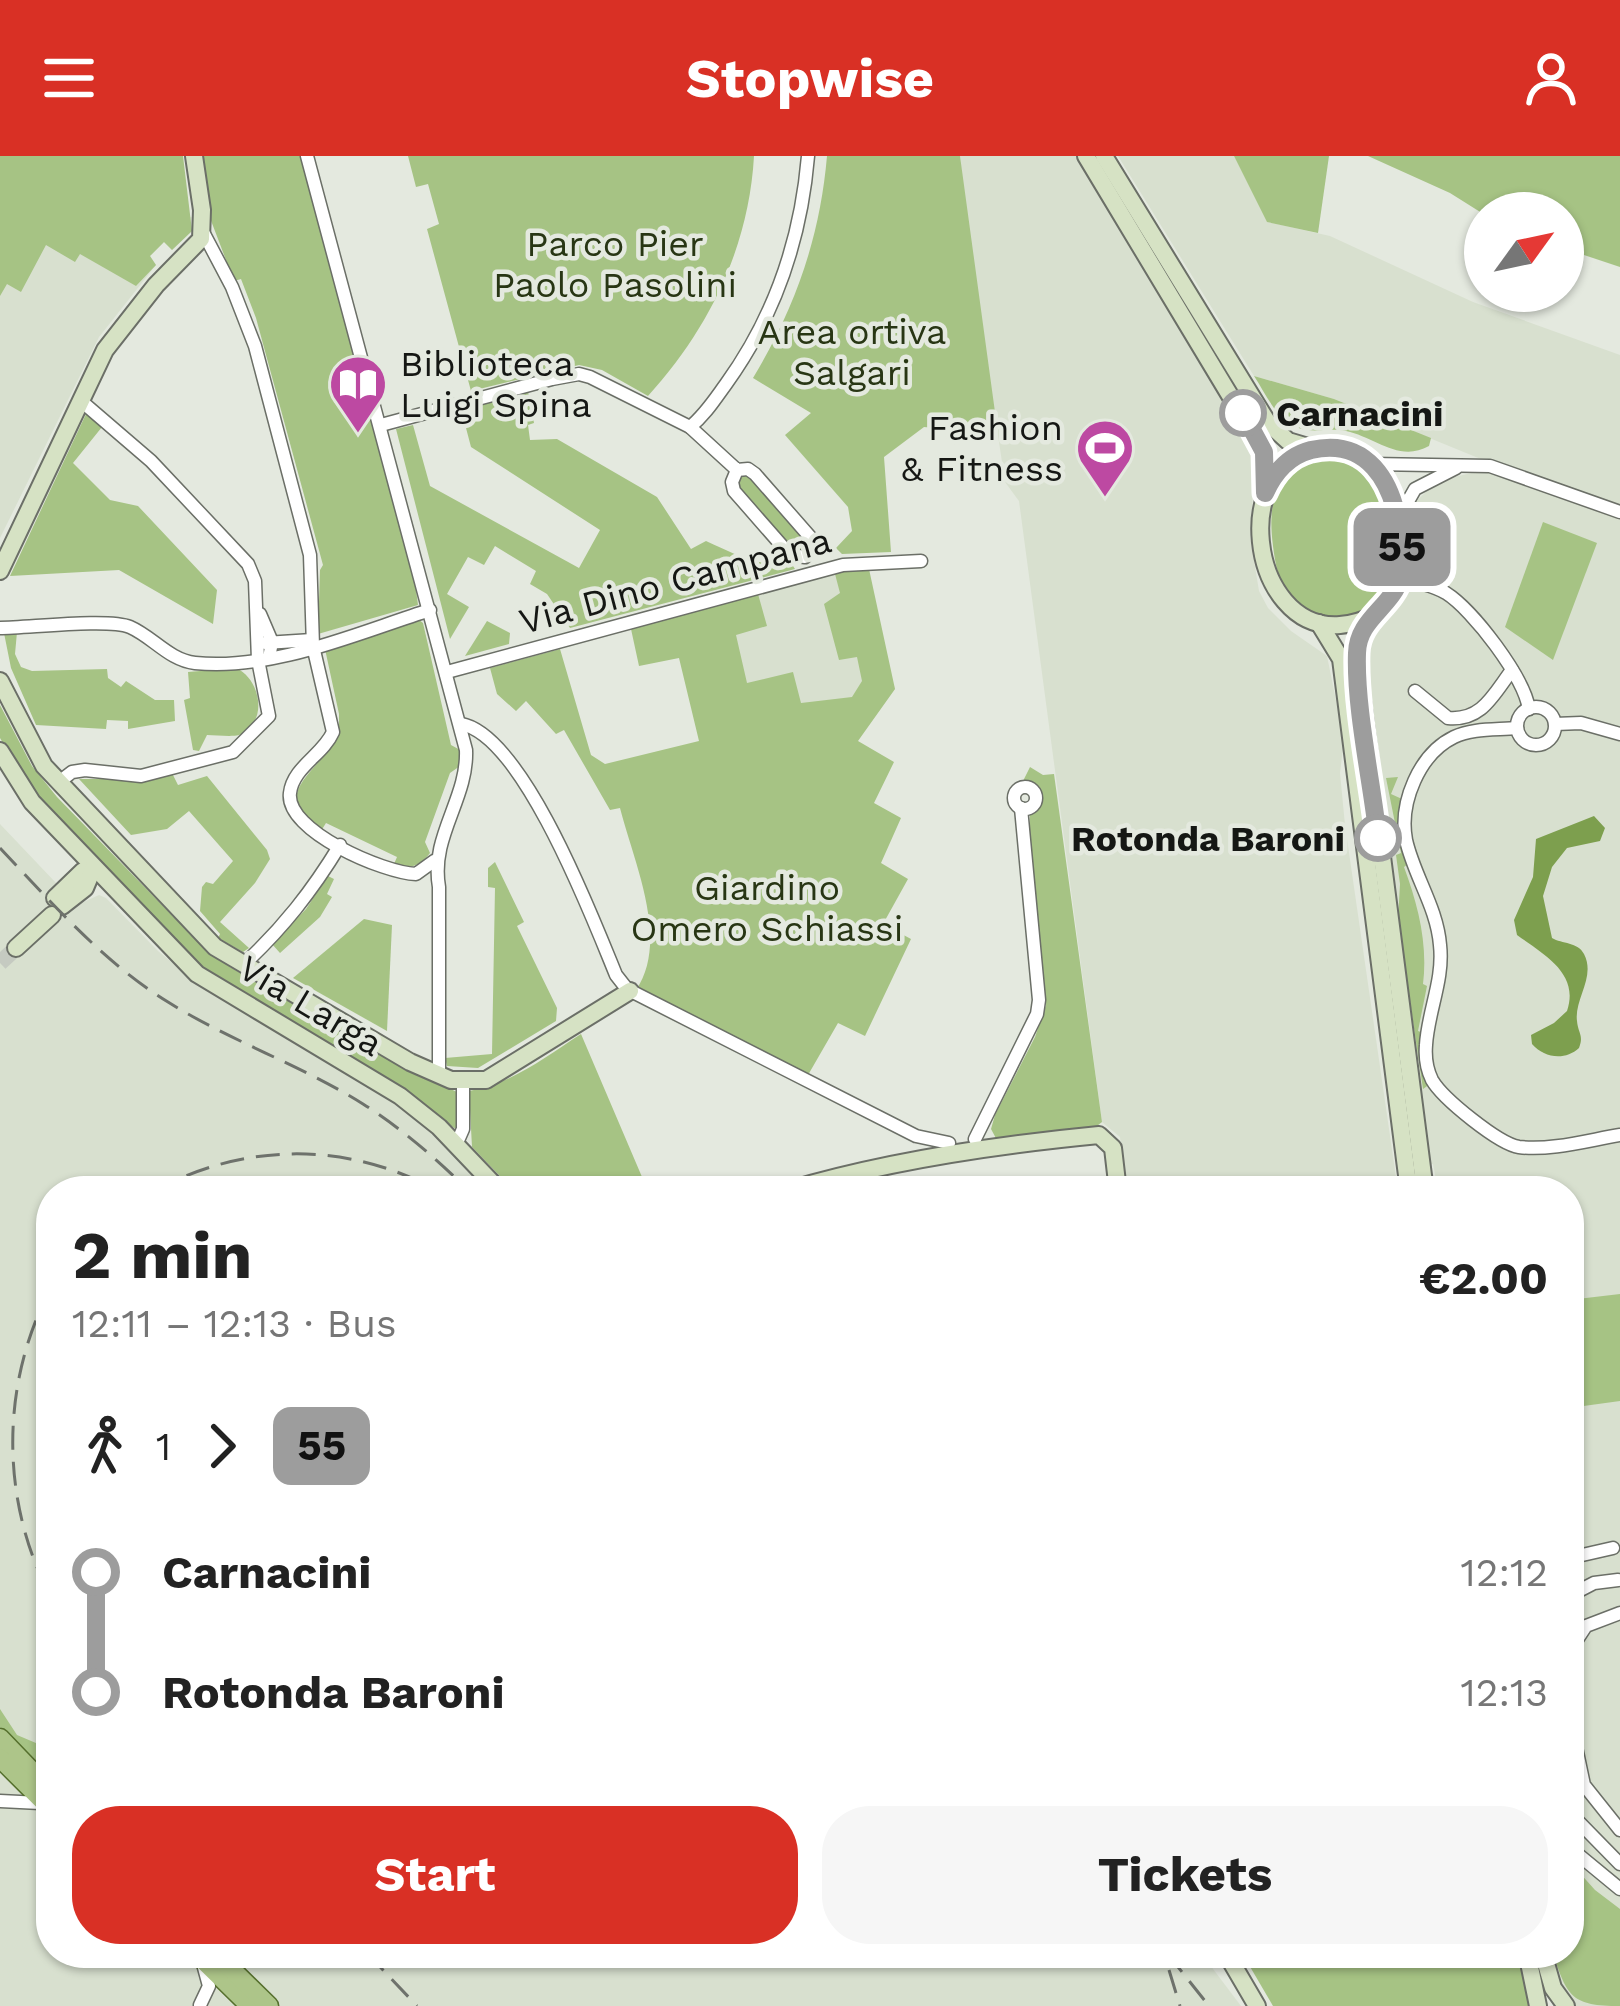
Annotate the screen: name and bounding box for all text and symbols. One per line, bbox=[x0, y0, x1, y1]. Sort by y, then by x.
icon: menu bbox=[36, 45, 102, 111]
icon: person bbox=[1518, 45, 1584, 111]
text: Stopwise bbox=[686, 47, 934, 110]
north arrow bbox=[1464, 192, 1584, 312]
map controls bbox=[1464, 192, 1584, 312]
park label: Parco Pier Paolo Pasolini bbox=[493, 223, 737, 306]
park label: Area ortiva Salgari bbox=[758, 311, 946, 394]
place label: Biblioteca Luigi Spina bbox=[400, 343, 592, 426]
library icon: Biblioteca Luigi Spina bbox=[327, 353, 389, 435]
marker: Carnacini bbox=[1221, 391, 1265, 435]
place label: Carnacini bbox=[1276, 393, 1444, 435]
place label: Fashion & Fitness bbox=[901, 407, 1063, 490]
sports icon: Fashion & Fitness bbox=[1074, 417, 1136, 499]
line badge: 55 bbox=[1348, 508, 1456, 586]
street label: Via Dino Campana bbox=[515, 519, 836, 643]
text: 55 bbox=[1378, 522, 1426, 571]
marker: Rotonda Baroni bbox=[1356, 816, 1400, 860]
place label: Rotonda Baroni bbox=[1071, 818, 1345, 860]
park label: Giardino Omero Schiassi bbox=[631, 867, 903, 950]
street label: Via Larga bbox=[231, 947, 390, 1065]
text: 2 min bbox=[72, 1217, 252, 1294]
text: €2.00 bbox=[1419, 1252, 1548, 1305]
text: 12:11 – 12:13 · Bus bbox=[72, 1301, 397, 1346]
icon: walk bbox=[72, 1413, 138, 1479]
icon: forward bbox=[189, 1413, 255, 1479]
text: 55 bbox=[297, 1421, 346, 1470]
text: 1 bbox=[156, 1424, 171, 1469]
text: Carnacini bbox=[162, 1546, 371, 1599]
text: 12:12 bbox=[1461, 1550, 1548, 1595]
text: Rotonda Baroni bbox=[162, 1666, 505, 1719]
text: 12:13 bbox=[1461, 1670, 1548, 1715]
button: Start bbox=[72, 1806, 798, 1944]
button: Tickets bbox=[822, 1806, 1548, 1944]

